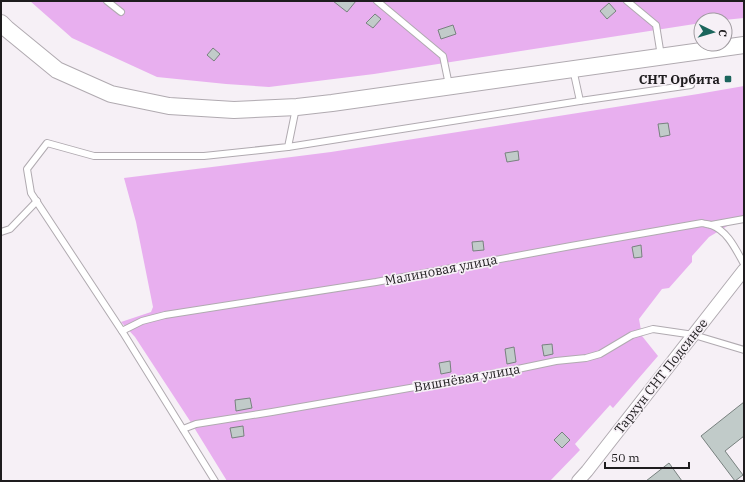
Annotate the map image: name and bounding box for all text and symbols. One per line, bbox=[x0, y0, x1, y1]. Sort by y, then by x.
north arrow bbox=[693, 12, 733, 52]
text: С bbox=[716, 29, 730, 37]
place label: СНТ Орбита bbox=[639, 71, 721, 88]
marker: СНТ Орбита bbox=[723, 74, 733, 84]
street label: Малиновая улица bbox=[383, 251, 499, 289]
street label: Тархун СНТ Подсинее bbox=[611, 315, 711, 437]
street label: Вишнёвая улица bbox=[413, 360, 521, 396]
scale bar bbox=[605, 444, 689, 470]
text: 50 m bbox=[611, 450, 640, 465]

